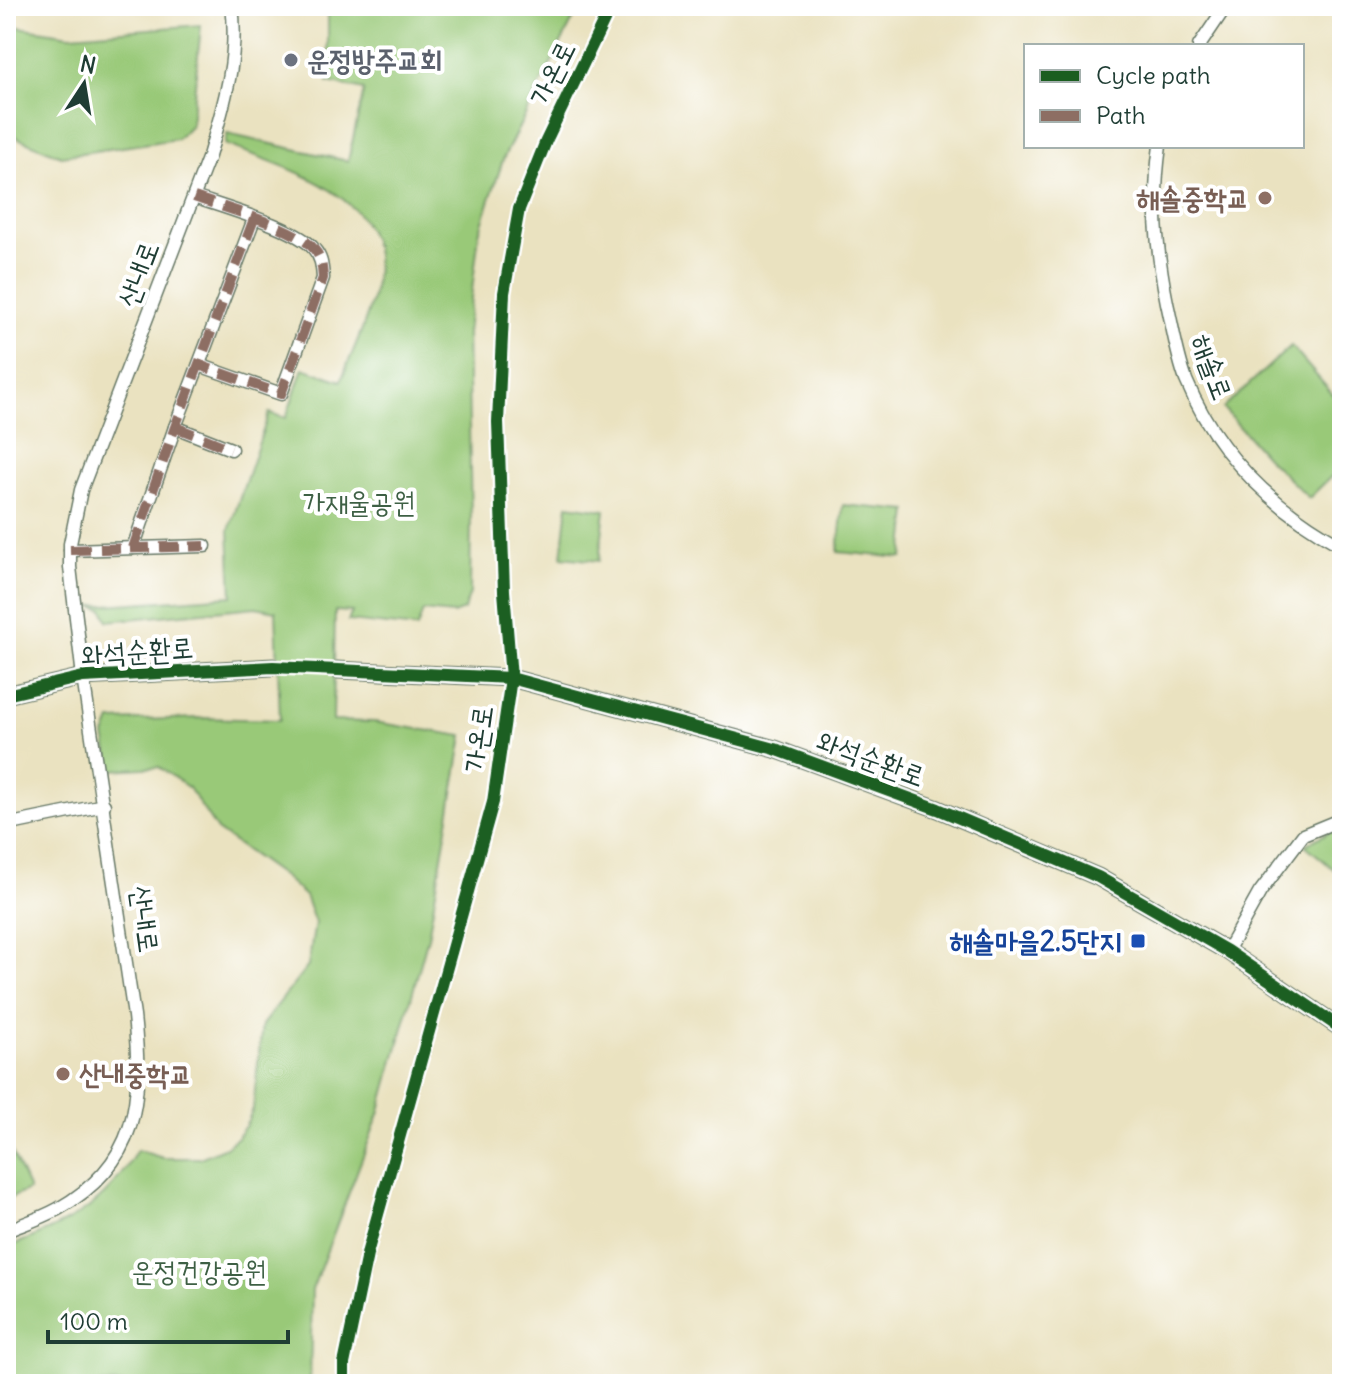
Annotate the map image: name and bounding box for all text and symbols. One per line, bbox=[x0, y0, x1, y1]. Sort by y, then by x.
street label: 가온로 bbox=[521, 35, 583, 111]
place label: 운정방주교회 bbox=[307, 42, 442, 78]
north arrow bbox=[44, 44, 124, 124]
legend bbox=[1024, 44, 1304, 148]
text: N bbox=[78, 49, 99, 80]
marker: 운정방주교회 bbox=[282, 51, 300, 69]
text: Cycle path bbox=[1096, 60, 1211, 90]
text: Path bbox=[1096, 100, 1146, 130]
place label: 해솔중학교 bbox=[1136, 180, 1249, 216]
marker: 해솔중학교 bbox=[1256, 189, 1274, 207]
street label: 산내로 bbox=[109, 236, 167, 312]
street label: 해솔로 bbox=[1183, 329, 1241, 405]
park label: 가재울공원 bbox=[303, 484, 415, 520]
street label: 와석순환로 bbox=[80, 629, 194, 673]
street label: 가온로 bbox=[455, 703, 501, 775]
street label: 와석순환로 bbox=[812, 722, 930, 794]
street label: 산내로 bbox=[122, 883, 168, 955]
place label: 해솔마을2.5단지 bbox=[950, 923, 1122, 959]
marker: 해솔마을2.5단지 bbox=[1129, 932, 1147, 950]
place label: 산내중학교 bbox=[79, 1056, 192, 1092]
marker: 산내중학교 bbox=[54, 1065, 72, 1083]
park label: 운정건강공원 bbox=[131, 1253, 267, 1289]
scale bar bbox=[48, 1294, 288, 1344]
text: 100 m bbox=[60, 1306, 128, 1336]

